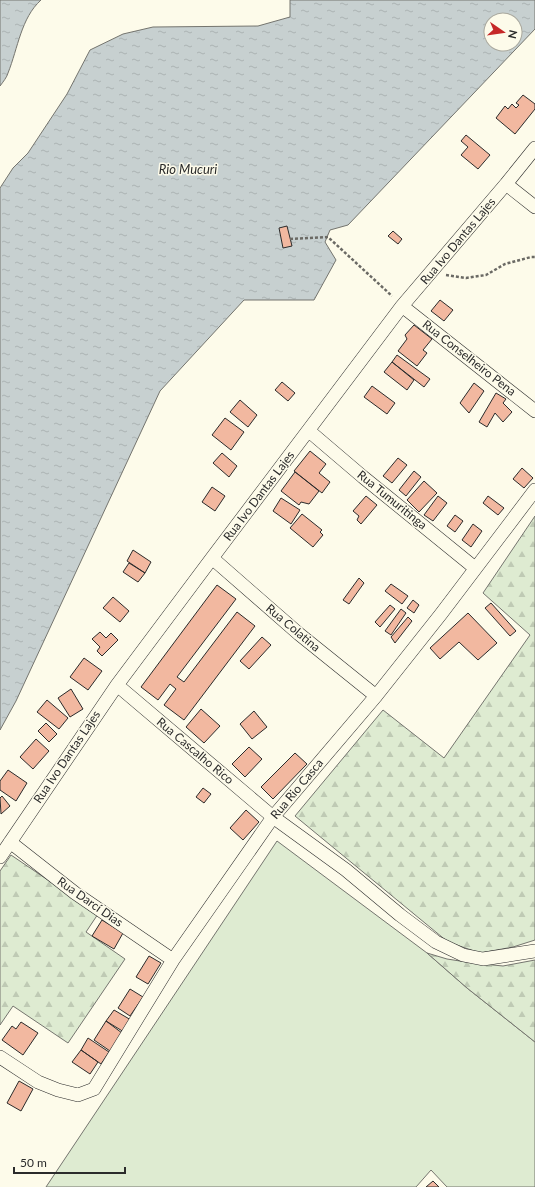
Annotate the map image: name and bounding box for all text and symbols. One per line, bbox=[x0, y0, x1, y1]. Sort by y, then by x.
north arrow bbox=[483, 12, 523, 52]
text: N bbox=[506, 29, 521, 40]
water label: Rio Mucuri bbox=[159, 161, 217, 177]
street label: Rua Ivo Dantas Lajes bbox=[417, 194, 498, 287]
street label: Rua Conselheiro Pena bbox=[420, 316, 519, 399]
street label: Rua Ivo Dantas Lajes bbox=[220, 448, 297, 544]
street label: Rua Tumuritinga bbox=[354, 467, 430, 532]
street label: Rua Colatina bbox=[263, 601, 324, 655]
street label: Rua Ivo Dantas Lajes bbox=[30, 707, 103, 806]
street label: Rua Cascalho Rico bbox=[154, 714, 237, 787]
street label: Rua Rio Casca bbox=[267, 755, 326, 822]
street label: Rua Darcí Dias bbox=[55, 873, 126, 930]
scale bar bbox=[14, 1149, 125, 1175]
text: 50 m bbox=[20, 1155, 47, 1170]

